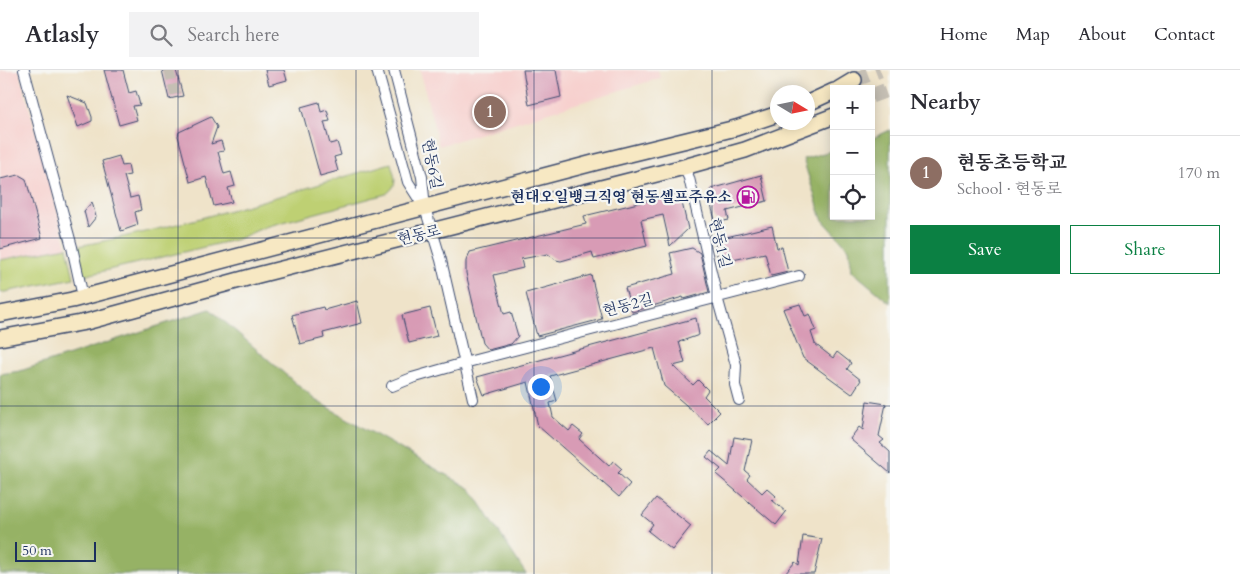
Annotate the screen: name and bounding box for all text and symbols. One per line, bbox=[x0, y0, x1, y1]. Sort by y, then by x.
search box bbox=[129, 12, 479, 57]
text: Atlasly bbox=[25, 18, 99, 51]
icon: search bbox=[147, 21, 175, 49]
text: Search here bbox=[187, 22, 280, 48]
text: Home bbox=[940, 22, 988, 47]
text: Map bbox=[1016, 22, 1050, 47]
text: About bbox=[1078, 22, 1126, 47]
text: Contact bbox=[1154, 22, 1215, 47]
north arrow bbox=[770, 85, 815, 130]
map controls bbox=[830, 85, 875, 220]
button: + bbox=[830, 85, 875, 130]
text: Nearby bbox=[910, 88, 981, 117]
pin: 1 bbox=[474, 93, 506, 131]
button: − bbox=[830, 130, 875, 175]
street label: 현동6길 bbox=[417, 137, 447, 191]
text: 현동초등학교 bbox=[957, 150, 1067, 176]
text: 1 bbox=[922, 162, 930, 184]
text: 170 m bbox=[1178, 162, 1220, 184]
button: locate bbox=[830, 175, 875, 220]
text: School · 현동로 bbox=[957, 178, 1062, 200]
fuel station icon: 현대오일뱅크직영 현동셀프주유소 bbox=[736, 185, 760, 209]
place label: 현대오일뱅크직영 현동셀프주유소 bbox=[511, 187, 732, 207]
street label: 현동1길 bbox=[704, 216, 736, 270]
street label: 현동로 bbox=[395, 220, 443, 250]
button: Save bbox=[910, 225, 1060, 274]
button: Share bbox=[1070, 225, 1220, 274]
street label: 현동2길 bbox=[601, 289, 655, 321]
your location bbox=[528, 374, 554, 400]
scale bar bbox=[15, 539, 96, 562]
text: 50 m bbox=[22, 541, 52, 560]

